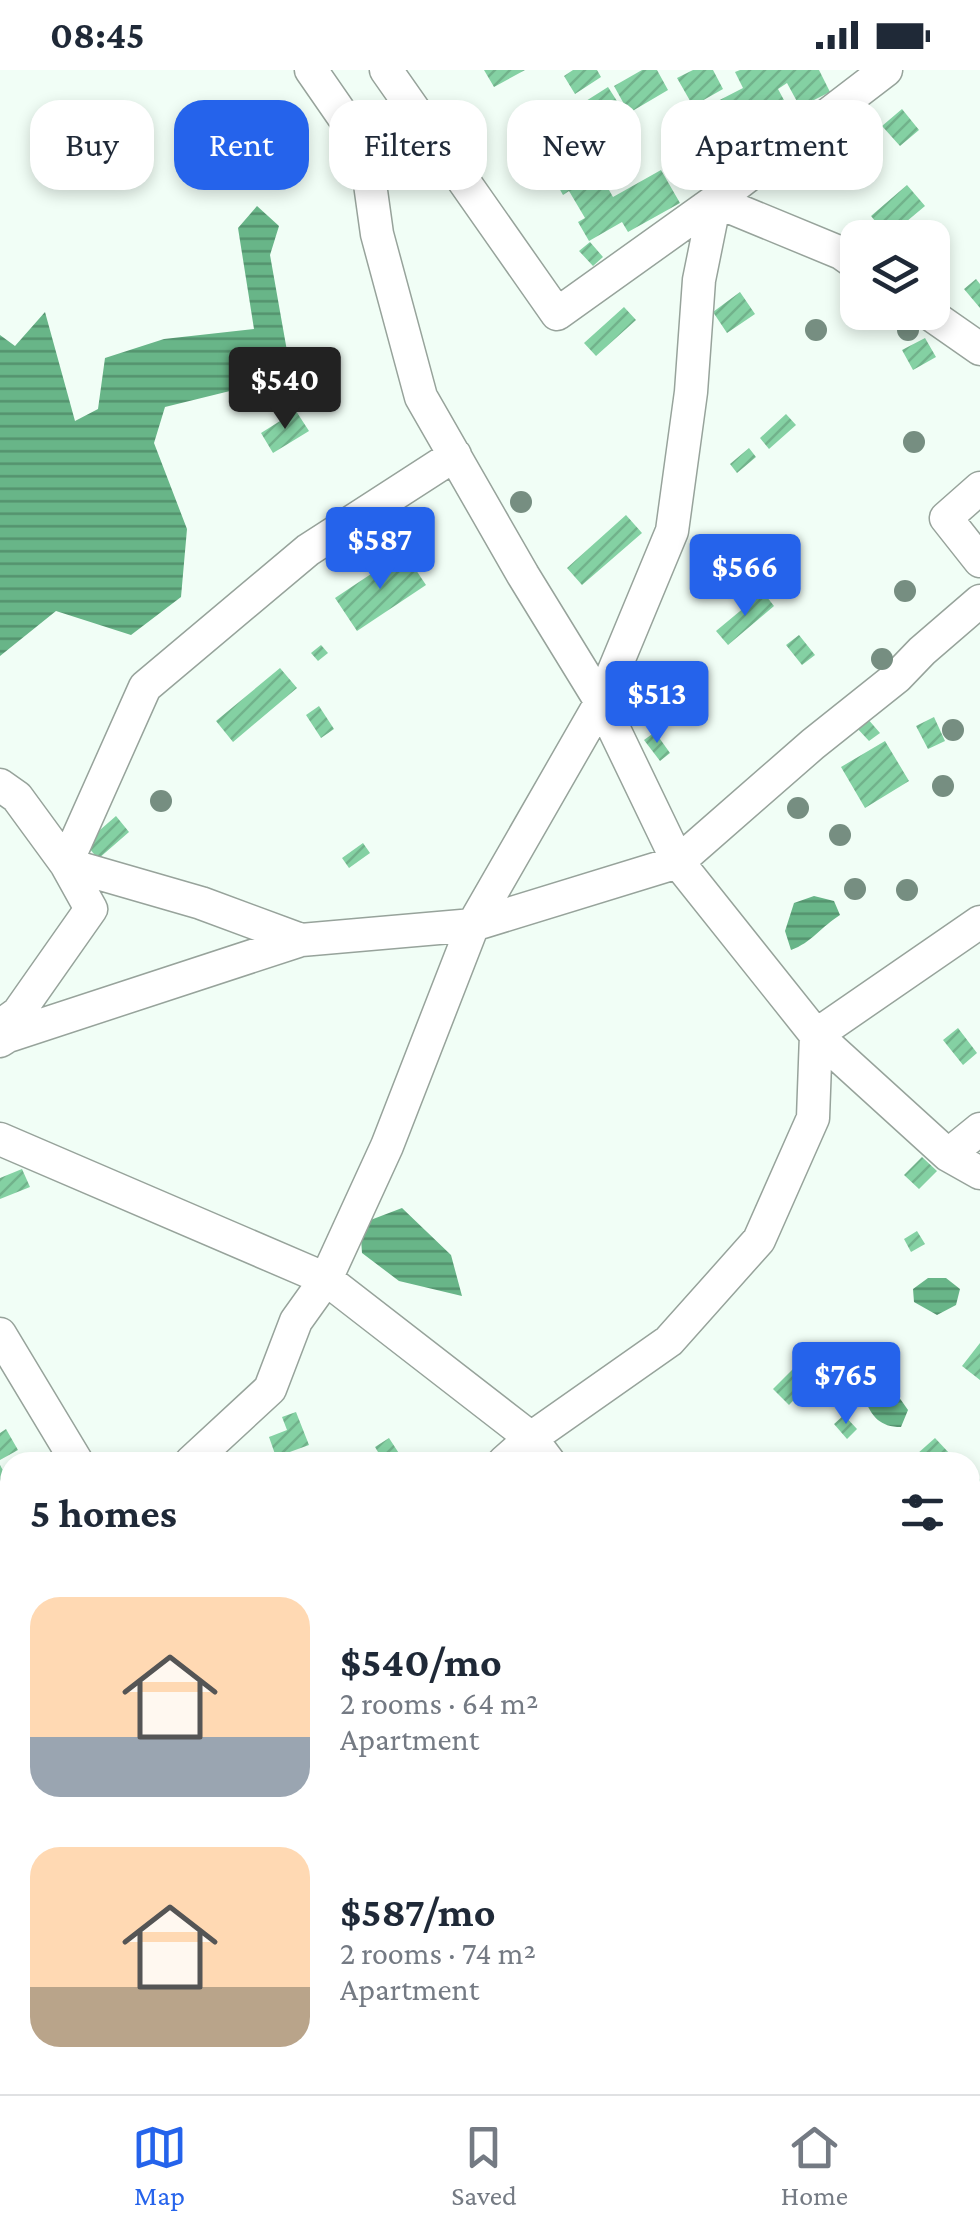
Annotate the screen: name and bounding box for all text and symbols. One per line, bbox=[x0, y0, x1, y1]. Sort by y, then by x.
text: 08:45 bbox=[50, 14, 145, 56]
chip: Buy bbox=[30, 100, 154, 190]
chip: Rent bbox=[174, 100, 309, 190]
chip: Filters bbox=[329, 100, 487, 190]
chip: New bbox=[507, 100, 641, 190]
chip: Apartment bbox=[661, 100, 883, 190]
map controls bbox=[840, 220, 950, 330]
button: layers bbox=[840, 220, 950, 330]
pin: $540 bbox=[226, 347, 344, 432]
text: $540 bbox=[251, 361, 319, 397]
pin: $587 bbox=[321, 507, 439, 592]
text: $587 bbox=[348, 521, 412, 557]
pin: $566 bbox=[686, 534, 804, 619]
text: $566 bbox=[712, 548, 778, 584]
pin: $513 bbox=[598, 661, 716, 746]
text: $513 bbox=[627, 675, 687, 711]
pin: $765 bbox=[787, 1342, 905, 1427]
text: $765 bbox=[814, 1356, 878, 1392]
icon: filters bbox=[895, 1485, 950, 1540]
text: 5 homes bbox=[30, 1489, 177, 1536]
icon: home bbox=[110, 1637, 230, 1757]
text: $540/mo bbox=[340, 1638, 502, 1685]
text: 2 rooms · 64 m² bbox=[340, 1685, 538, 1721]
text: Apartment bbox=[340, 1721, 479, 1757]
icon: home bbox=[110, 1887, 230, 2007]
text: $587/mo bbox=[340, 1888, 496, 1935]
text: 2 rooms · 74 m² bbox=[340, 1935, 536, 1971]
text: Apartment bbox=[340, 1971, 479, 2007]
tab: Map bbox=[132, 2120, 187, 2211]
tab: Saved bbox=[451, 2120, 517, 2211]
tab: Home bbox=[781, 2120, 848, 2211]

